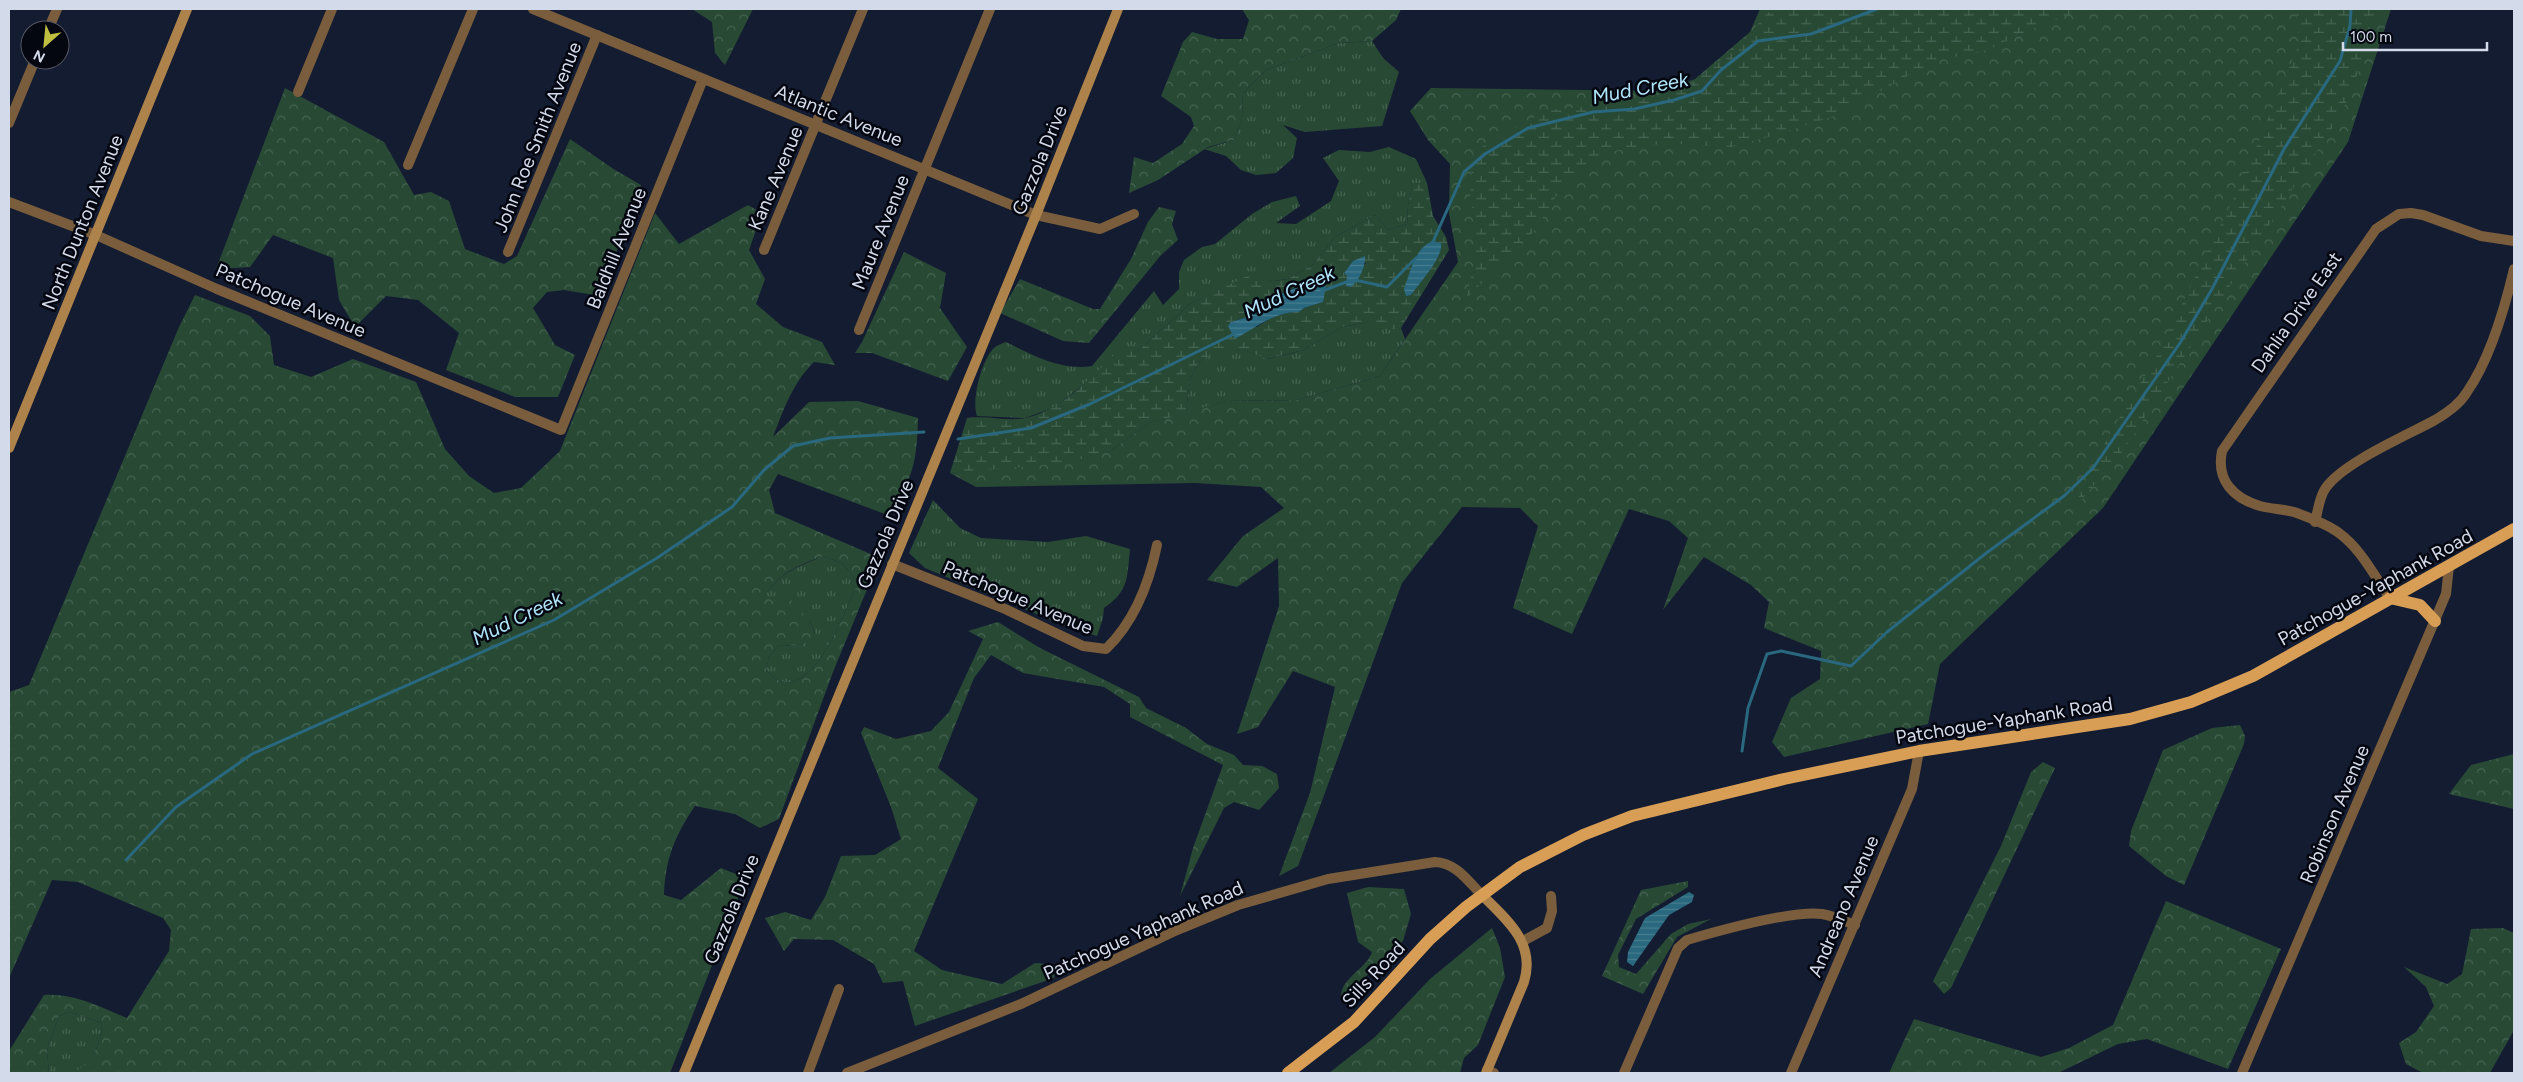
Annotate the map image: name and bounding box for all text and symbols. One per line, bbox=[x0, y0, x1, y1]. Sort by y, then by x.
north arrow bbox=[20, 20, 70, 70]
scale bar bbox=[2343, 20, 2487, 52]
text: 100 m bbox=[2350, 28, 2392, 46]
street label: John Roe Smith Avenue bbox=[489, 38, 586, 236]
text: N bbox=[31, 46, 48, 66]
water label: Mud Creek bbox=[1590, 67, 1691, 109]
street label: Atlantic Avenue bbox=[772, 79, 906, 151]
street label: Gazzola Drive bbox=[1007, 102, 1072, 218]
street label: Kane Avenue bbox=[743, 123, 808, 234]
street label: North Dunton Avenue bbox=[37, 131, 128, 313]
street label: Maure Avenue bbox=[847, 171, 914, 293]
street label: Baldhill Avenue bbox=[582, 184, 651, 312]
street label: Dahlia Drive East bbox=[2246, 248, 2347, 377]
street label: Patchogue Avenue bbox=[212, 258, 369, 342]
water label: Mud Creek bbox=[1240, 260, 1339, 323]
street label: Gazzola Drive bbox=[852, 476, 919, 592]
street label: Patchogue-Yaphank Road bbox=[2274, 524, 2477, 651]
street label: Patchogue Avenue bbox=[939, 555, 1096, 639]
water label: Mud Creek bbox=[468, 585, 567, 650]
street label: Patchogue-Yaphank Road bbox=[1894, 692, 2114, 749]
street label: Robinson Avenue bbox=[2295, 741, 2374, 887]
street label: Andreano Avenue bbox=[1803, 832, 1884, 980]
street label: Gazzola Drive bbox=[699, 851, 764, 967]
street label: Patchogue Yaphank Road bbox=[1040, 876, 1247, 985]
street label: Sills Road bbox=[1337, 937, 1410, 1012]

